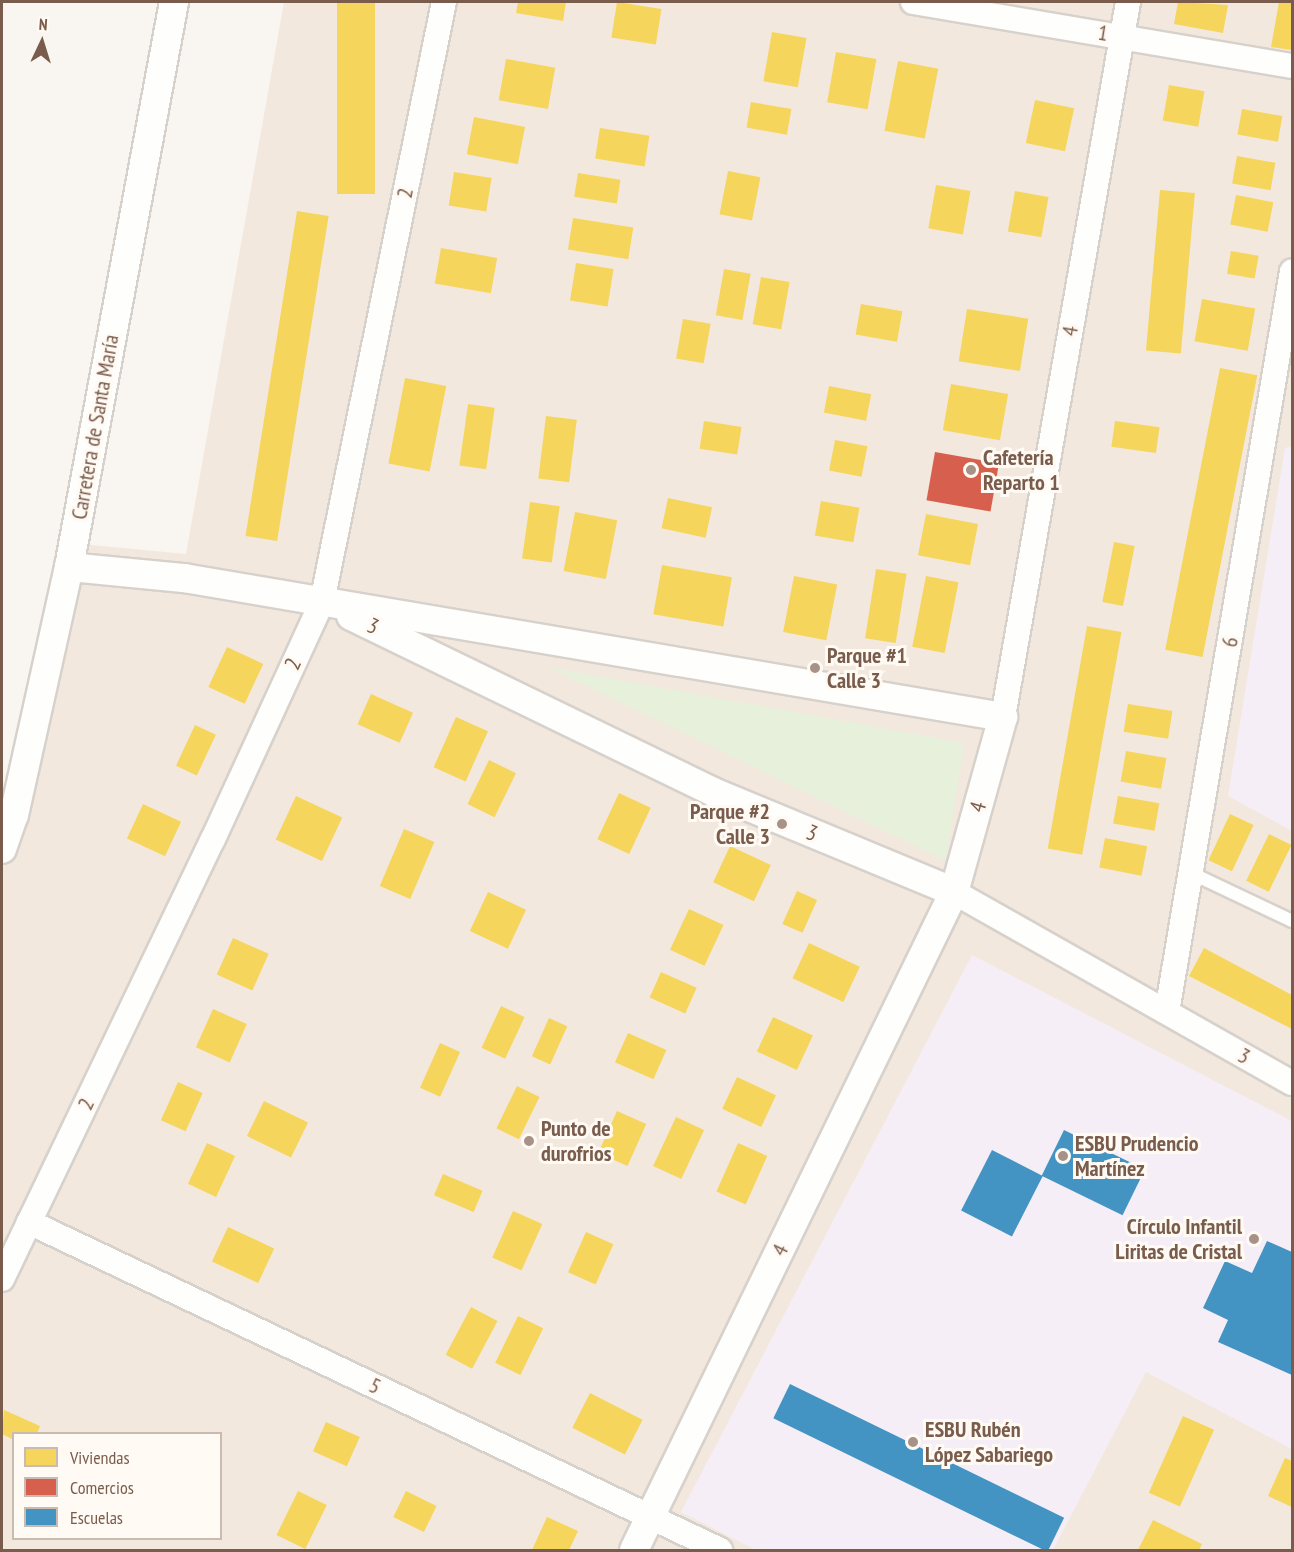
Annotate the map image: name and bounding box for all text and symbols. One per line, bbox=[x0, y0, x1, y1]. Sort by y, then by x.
north arrow bbox=[12, 12, 72, 72]
text: N bbox=[38, 14, 48, 34]
street label: 1 bbox=[1096, 19, 1110, 47]
street label: 2 bbox=[391, 186, 419, 200]
street label: 4 bbox=[1056, 324, 1084, 338]
street label: Carretera de Santa María bbox=[66, 332, 124, 522]
place label: Cafetería Reparto 1 bbox=[983, 444, 1060, 496]
marker: Cafetería Reparto 1 bbox=[964, 463, 978, 477]
street label: 3 bbox=[363, 612, 383, 640]
street label: 6 bbox=[1216, 635, 1244, 649]
place label: Parque #1 Calle 3 bbox=[827, 642, 907, 694]
street label: 2 bbox=[279, 654, 307, 674]
marker: Parque #1 Calle 3 bbox=[808, 661, 822, 675]
place label: Parque #2 Calle 3 bbox=[690, 798, 770, 849]
street label: 4 bbox=[964, 799, 992, 815]
marker: Parque #2 Calle 3 bbox=[775, 817, 789, 831]
street label: 3 bbox=[802, 819, 822, 847]
street label: 3 bbox=[1233, 1042, 1255, 1070]
street label: 2 bbox=[72, 1094, 100, 1114]
place label: Punto de durofrios bbox=[541, 1115, 611, 1166]
place label: ESBU Prudencio Martínez bbox=[1075, 1130, 1199, 1182]
marker: Punto de durofrios bbox=[522, 1134, 536, 1148]
marker: ESBU Prudencio Martínez bbox=[1056, 1149, 1070, 1163]
place label: Círculo Infantil Liritas de Cristal bbox=[1115, 1213, 1242, 1264]
marker: Círculo Infantil Liritas de Cristal bbox=[1247, 1232, 1261, 1246]
street label: 4 bbox=[766, 1240, 794, 1260]
street label: 5 bbox=[365, 1372, 385, 1400]
place label: ESBU Rubén López Sabariego bbox=[925, 1416, 1054, 1468]
legend bbox=[12, 1432, 222, 1540]
marker: ESBU Rubén López Sabariego bbox=[906, 1435, 920, 1449]
text: Viviendas bbox=[70, 1446, 130, 1469]
text: Comercios bbox=[70, 1476, 134, 1499]
text: Escuelas bbox=[70, 1506, 123, 1529]

